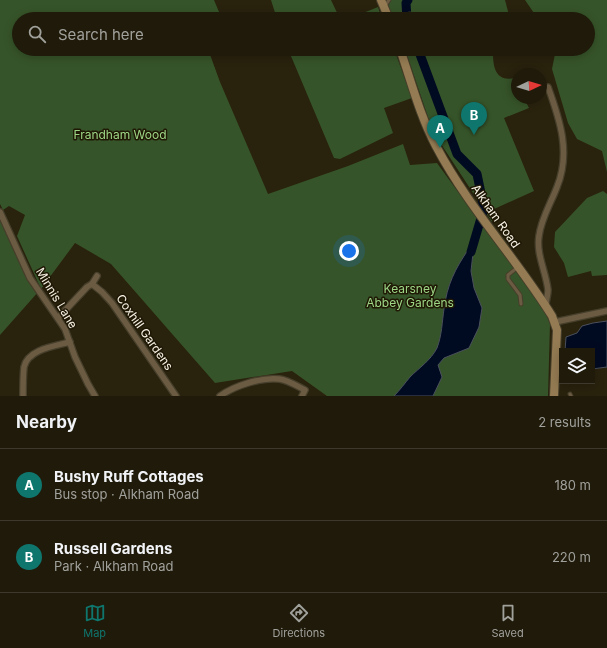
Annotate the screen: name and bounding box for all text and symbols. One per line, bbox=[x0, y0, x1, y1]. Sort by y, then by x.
search box bbox=[12, 12, 595, 56]
icon: search bbox=[26, 23, 48, 45]
text: Search here bbox=[58, 25, 144, 44]
north arrow bbox=[511, 68, 547, 104]
pin: B bbox=[461, 102, 487, 135]
pin: A bbox=[427, 115, 453, 148]
park label: Frandham Wood bbox=[73, 127, 167, 142]
street label: Alkham Road bbox=[469, 181, 523, 251]
your location bbox=[339, 241, 359, 261]
street label: Minnis Lane bbox=[33, 265, 81, 331]
park label: Kearsney Abbey Gardens bbox=[366, 281, 454, 310]
street label: Coxhill Gardens bbox=[113, 291, 177, 373]
map controls bbox=[559, 348, 595, 384]
button: layers bbox=[559, 348, 595, 384]
text: Nearby bbox=[16, 412, 77, 432]
text: 2 results bbox=[538, 414, 591, 430]
text: Bushy Ruff Cottages bbox=[54, 467, 204, 486]
text: A bbox=[24, 477, 34, 493]
text: 180 m bbox=[554, 477, 591, 493]
text: Bus stop · Alkham Road bbox=[54, 486, 199, 502]
text: Russell Gardens bbox=[54, 539, 172, 558]
text: B bbox=[25, 549, 33, 565]
text: 220 m bbox=[552, 549, 591, 565]
text: Park · Alkham Road bbox=[54, 558, 174, 574]
tab: Map bbox=[83, 602, 106, 640]
tab: Directions bbox=[273, 602, 325, 640]
tab: Saved bbox=[492, 602, 524, 640]

